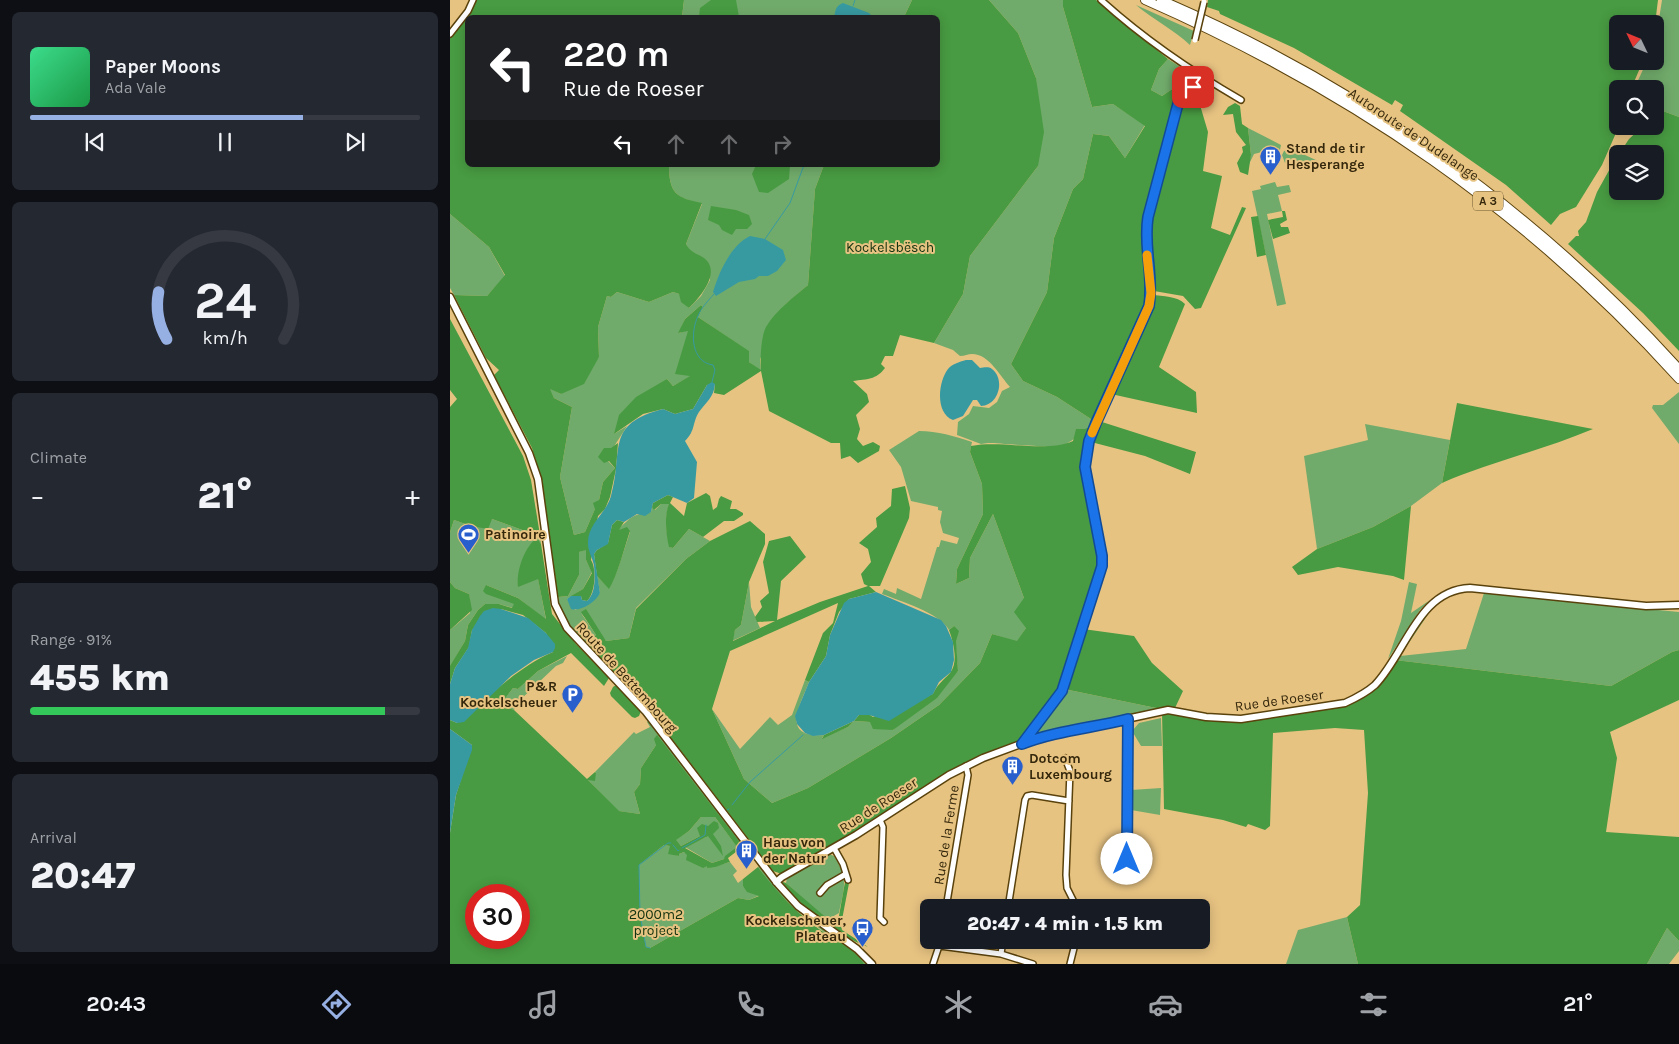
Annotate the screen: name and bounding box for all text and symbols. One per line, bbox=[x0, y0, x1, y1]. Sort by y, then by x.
north arrow bbox=[1609, 15, 1664, 70]
map controls bbox=[1609, 15, 1664, 200]
text: 220 m bbox=[563, 34, 670, 75]
icon: left bbox=[480, 35, 545, 100]
text: Paper Moons bbox=[105, 56, 221, 78]
pin bbox=[1172, 66, 1214, 108]
icon: arrive bbox=[1179, 73, 1207, 101]
text: Rue de Roeser bbox=[563, 76, 703, 102]
text: Ada Vale bbox=[105, 78, 166, 97]
button: search bbox=[1609, 80, 1664, 135]
street label: Autoroute de Dudelange bbox=[1345, 84, 1482, 184]
icon: previous bbox=[81, 128, 109, 156]
icon: pause bbox=[211, 128, 239, 156]
icon: next bbox=[341, 128, 369, 156]
icon: left bbox=[609, 130, 637, 158]
icon: ahead bbox=[662, 130, 690, 158]
icon: ahead bbox=[715, 130, 743, 158]
icon: right bbox=[768, 130, 796, 158]
place label: Stand de tir Hesperange bbox=[1286, 140, 1365, 173]
building icon: Stand de tir Hesperange bbox=[1258, 144, 1282, 175]
button: layers bbox=[1609, 145, 1664, 200]
road number: A 3 bbox=[1473, 192, 1503, 210]
park label: Kockelsbësch bbox=[846, 239, 934, 256]
text: 24 bbox=[194, 270, 256, 331]
text: km/h bbox=[202, 328, 248, 349]
text: Climate bbox=[30, 448, 87, 467]
text: 21° bbox=[197, 473, 253, 518]
text: − bbox=[30, 479, 45, 512]
text: + bbox=[405, 479, 420, 512]
sports icon: Patinoire bbox=[457, 522, 481, 553]
place label: Patinoire bbox=[485, 526, 546, 543]
street label: Route de Bettembourg bbox=[572, 618, 681, 736]
text: Range · 91% bbox=[30, 630, 112, 649]
text: 455 km bbox=[30, 655, 170, 700]
place label: P&R Kockelscheuer bbox=[460, 678, 558, 711]
parking icon: P&R Kockelscheuer bbox=[561, 682, 585, 713]
street label: Rue de Roeser bbox=[1234, 686, 1325, 715]
place label: Dotcom Luxembourg bbox=[1029, 750, 1112, 783]
building icon: Dotcom Luxembourg bbox=[1001, 754, 1025, 785]
street label: Rue de Roeser bbox=[836, 773, 921, 837]
street label: Rue de la Ferme bbox=[930, 784, 963, 886]
text: Arrival bbox=[30, 828, 77, 847]
position arrow bbox=[1100, 832, 1152, 884]
place label: Haus von der Natur bbox=[763, 834, 827, 867]
building icon: Haus von der Natur bbox=[735, 838, 759, 869]
text: 20:47 bbox=[30, 853, 136, 898]
speed limit sign: 30 bbox=[465, 884, 530, 949]
park label: 2000m2 project bbox=[629, 906, 683, 939]
place label: Kockelscheuer, Plateau bbox=[745, 912, 846, 945]
text: 20:47 · 4 min · 1.5 km bbox=[967, 913, 1163, 935]
bus stop icon: Kockelscheuer, Plateau bbox=[850, 916, 874, 947]
icon: directions bbox=[319, 987, 354, 1022]
icon: music bbox=[526, 987, 561, 1022]
icon: phone bbox=[733, 987, 768, 1022]
icon: climate bbox=[941, 987, 976, 1022]
icon: car bbox=[1148, 987, 1183, 1022]
icon: filters bbox=[1356, 987, 1391, 1022]
text: 20:43 bbox=[86, 991, 146, 1017]
text: 21° bbox=[1563, 991, 1593, 1017]

